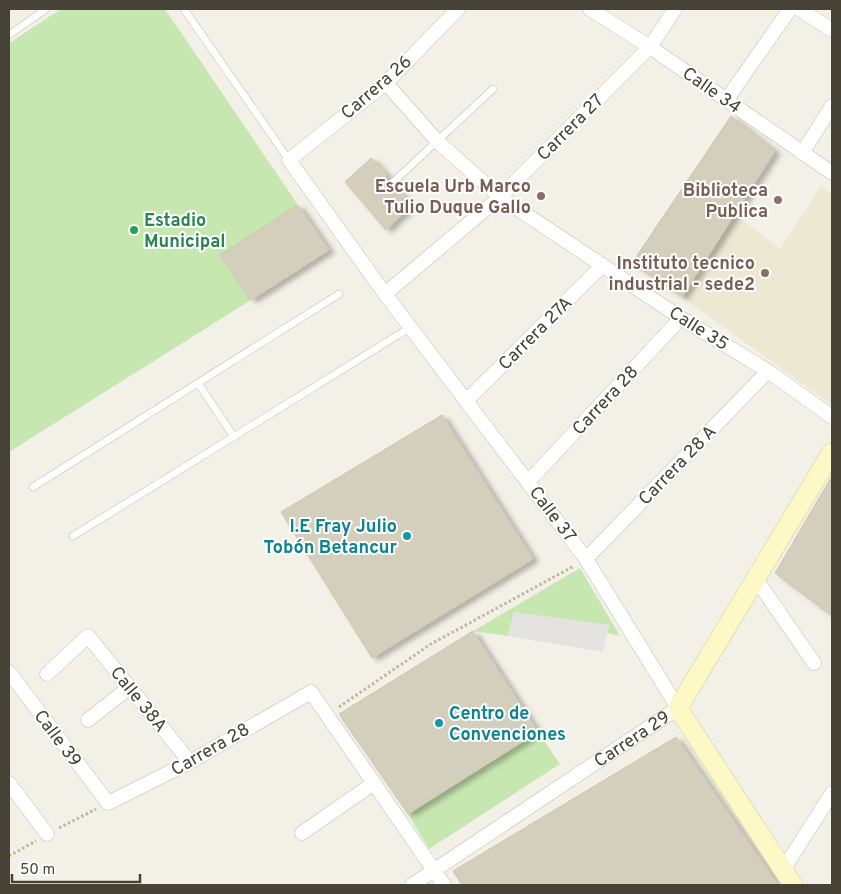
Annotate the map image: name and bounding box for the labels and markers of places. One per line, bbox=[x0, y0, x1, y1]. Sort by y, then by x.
place label: Escuela Urb Marco Tulio Duque Gallo bbox=[375, 176, 531, 220]
place label: Biblioteca Publica bbox=[683, 180, 768, 224]
marker: Escuela Urb Marco Tulio Duque Gallo bbox=[535, 190, 547, 202]
marker: Biblioteca Publica bbox=[772, 194, 784, 206]
place label: Estadio Municipal bbox=[144, 210, 226, 254]
marker: Estadio Municipal bbox=[128, 224, 140, 236]
place label: Instituto tecnico industrial - sede2 bbox=[608, 253, 755, 297]
marker: Instituto tecnico industrial - sede2 bbox=[759, 267, 771, 279]
place label: I.E Fray Julio Tobón Betancur bbox=[264, 516, 398, 560]
marker: I.E Fray Julio Tobón Betancur bbox=[401, 530, 413, 542]
place label: Centro de Convenciones bbox=[449, 703, 566, 747]
marker: Centro de Convenciones bbox=[433, 717, 445, 729]

